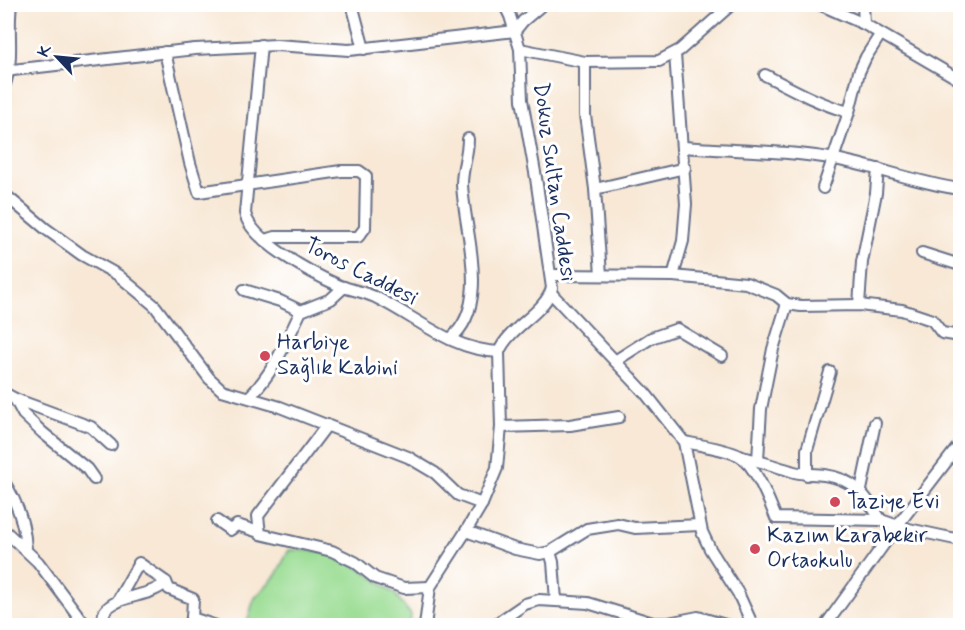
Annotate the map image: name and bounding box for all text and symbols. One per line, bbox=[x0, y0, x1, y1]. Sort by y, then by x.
north arrow bbox=[27, 27, 87, 87]
text: K bbox=[33, 41, 57, 61]
street label: Dokuz Sultan Caddesi bbox=[526, 81, 582, 283]
street label: Toros Caddesi bbox=[300, 231, 422, 313]
place label: Harbiye Sağlık Kabini bbox=[277, 329, 398, 383]
marker: Harbiye Sağlık Kabini bbox=[258, 349, 272, 363]
place label: Taziye Evi bbox=[847, 488, 940, 516]
marker: Taziye Evi bbox=[828, 495, 842, 509]
place label: Kazım Karabekir Ortaokulu bbox=[767, 522, 928, 575]
marker: Kazım Karabekir Ortaokulu bbox=[748, 542, 762, 556]

